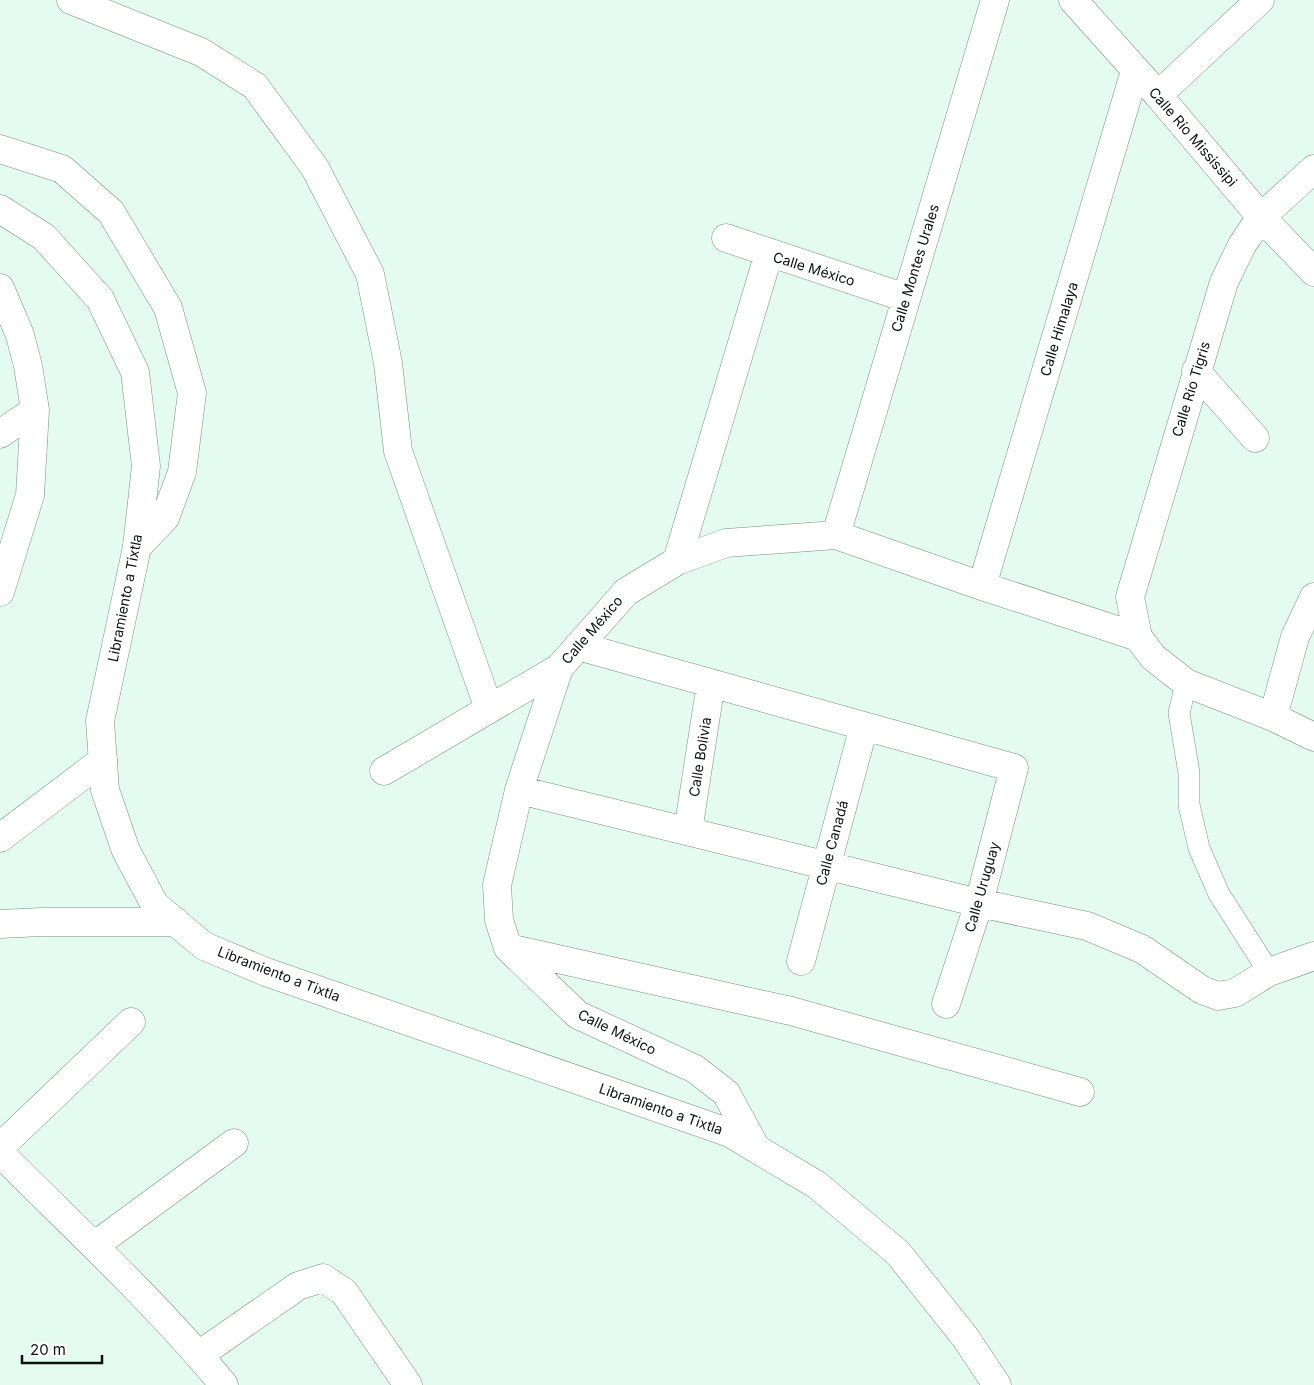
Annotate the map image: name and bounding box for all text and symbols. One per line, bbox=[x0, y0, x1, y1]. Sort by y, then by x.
street label: Calle Río Mississipi bbox=[1146, 84, 1241, 190]
street label: Calle Montes Urales bbox=[887, 202, 942, 334]
street label: Calle México bbox=[771, 248, 857, 289]
street label: Calle Himalaya bbox=[1036, 280, 1081, 378]
street label: Calle Río Tigris bbox=[1168, 339, 1213, 439]
street label: Libramiento a Tixtla bbox=[104, 533, 145, 663]
street label: Calle México bbox=[557, 592, 626, 667]
street label: Calle Bolivia bbox=[685, 716, 714, 798]
street label: Calle Canadá bbox=[812, 798, 851, 887]
street label: Calle Uruguay bbox=[960, 840, 1003, 934]
street label: Libramiento a Tixtla bbox=[216, 942, 343, 1005]
street label: Calle México bbox=[575, 1005, 659, 1058]
street label: Libramiento a Tixtla bbox=[597, 1079, 725, 1138]
scale bar bbox=[22, 1332, 102, 1364]
text: 20 m bbox=[30, 1340, 66, 1359]

